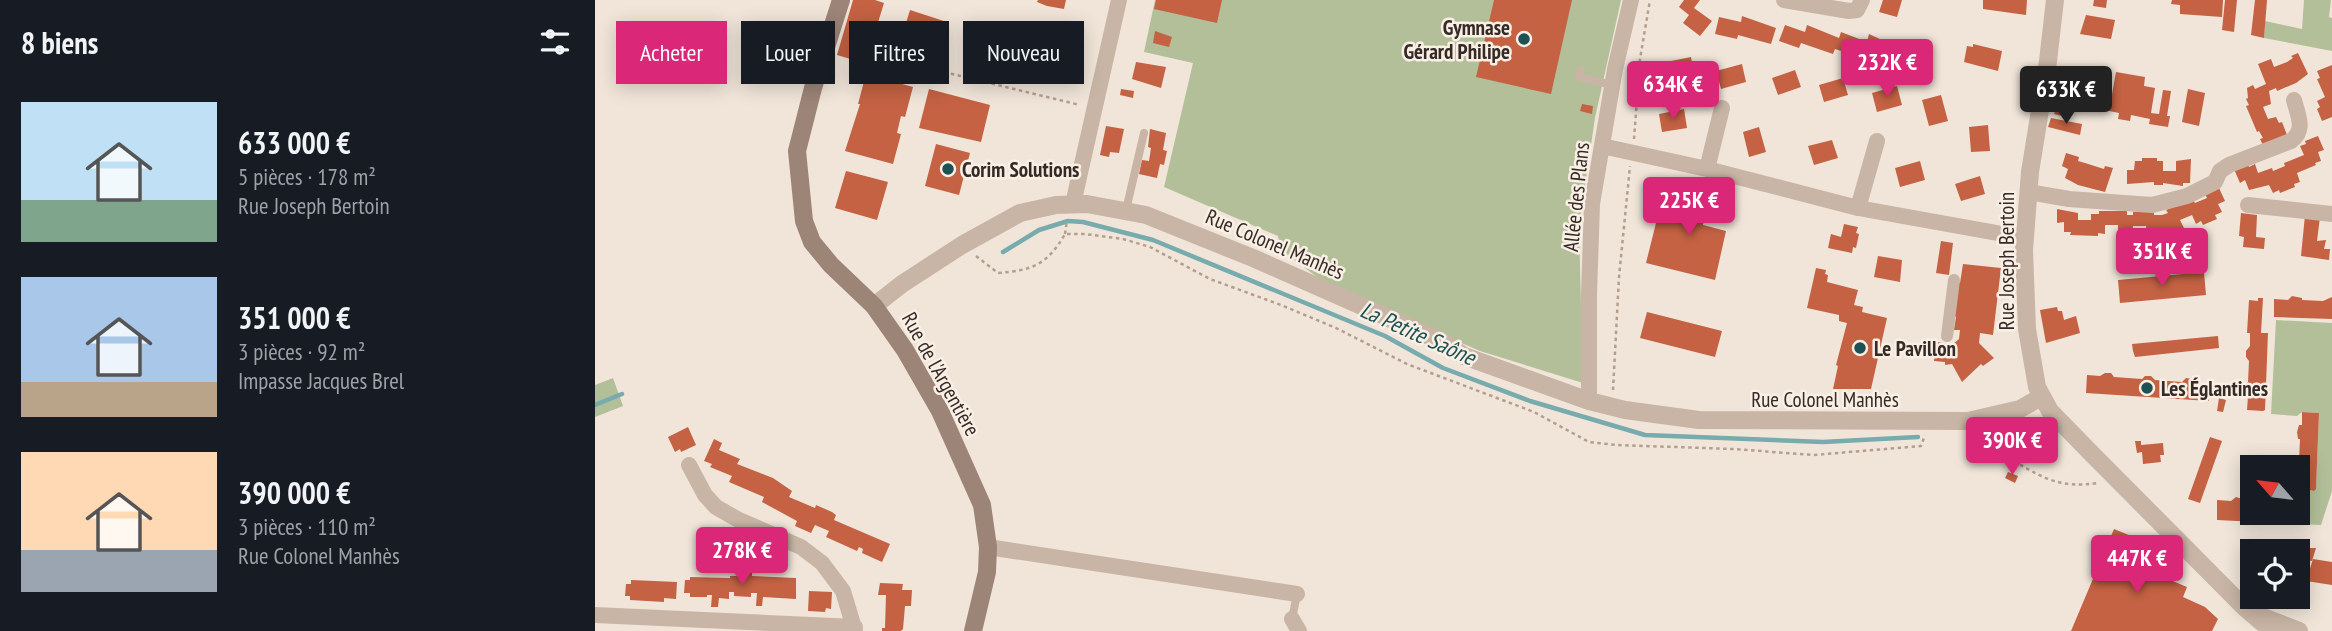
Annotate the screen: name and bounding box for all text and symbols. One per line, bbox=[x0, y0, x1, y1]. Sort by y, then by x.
place label: Gymnase Gérard Philipe bbox=[1403, 14, 1510, 65]
chip: Acheter bbox=[616, 21, 727, 84]
chip: Louer bbox=[741, 21, 835, 84]
chip: Filtres bbox=[849, 21, 949, 84]
chip: Nouveau bbox=[963, 21, 1084, 84]
text: 8 biens bbox=[21, 23, 98, 62]
icon: filters bbox=[536, 23, 574, 61]
marker: Gymnase Gérard Philipe bbox=[1516, 31, 1532, 47]
pin: 232K € bbox=[1830, 40, 1944, 99]
text: 232K € bbox=[1857, 47, 1917, 76]
pin: 634K € bbox=[1616, 61, 1730, 121]
pin: 633K € bbox=[2009, 66, 2123, 126]
text: 634K € bbox=[1643, 69, 1703, 98]
text: 633K € bbox=[2036, 74, 2096, 103]
text: 633 000 € bbox=[238, 123, 351, 162]
icon: home bbox=[77, 130, 161, 214]
street label: Allée des Plans bbox=[1557, 141, 1595, 253]
place label: Corim Solutions bbox=[962, 156, 1079, 183]
marker: Corim Solutions bbox=[940, 161, 956, 177]
text: 5 pièces · 178 m² bbox=[238, 162, 376, 191]
pin: 225K € bbox=[1632, 177, 1746, 237]
text: 225K € bbox=[1659, 185, 1719, 214]
text: Rue Joseph Bertoin bbox=[238, 191, 390, 220]
street label: Rue Joseph Bertoin bbox=[1993, 192, 2020, 330]
street label: Rue Colonel Manhès bbox=[1202, 203, 1348, 285]
pin: 351K € bbox=[2105, 229, 2219, 288]
text: 351K € bbox=[2132, 236, 2192, 265]
water label: La Petite Saône bbox=[1356, 295, 1481, 372]
text: 351 000 € bbox=[238, 298, 351, 337]
icon: home bbox=[77, 305, 161, 389]
street label: Rue de l'Argentière bbox=[896, 307, 986, 441]
place label: Le Pavillon bbox=[1874, 335, 1956, 362]
text: 3 pièces · 92 m² bbox=[238, 337, 365, 366]
marker: Le Pavillon bbox=[1852, 340, 1868, 356]
text: Impasse Jacques Brel bbox=[238, 366, 404, 395]
place label: Les Églantines bbox=[2161, 375, 2268, 402]
marker: Les Églantines bbox=[2139, 380, 2155, 396]
street label: Rue Colonel Manhès bbox=[1751, 386, 1899, 413]
pin: 390K € bbox=[1955, 418, 2069, 477]
text: 390K € bbox=[1982, 425, 2042, 454]
north arrow bbox=[2240, 455, 2310, 525]
map controls bbox=[2240, 455, 2310, 609]
text: 390 000 € bbox=[238, 473, 351, 512]
icon: home bbox=[77, 480, 161, 564]
text: 3 pièces · 110 m² bbox=[238, 512, 376, 541]
pin: 278K € bbox=[685, 528, 799, 587]
text: 278K € bbox=[712, 535, 772, 564]
pin: 447K € bbox=[2080, 536, 2194, 595]
button: locate bbox=[2240, 539, 2310, 609]
text: Rue Colonel Manhès bbox=[238, 541, 400, 570]
text: 447K € bbox=[2107, 543, 2167, 572]

